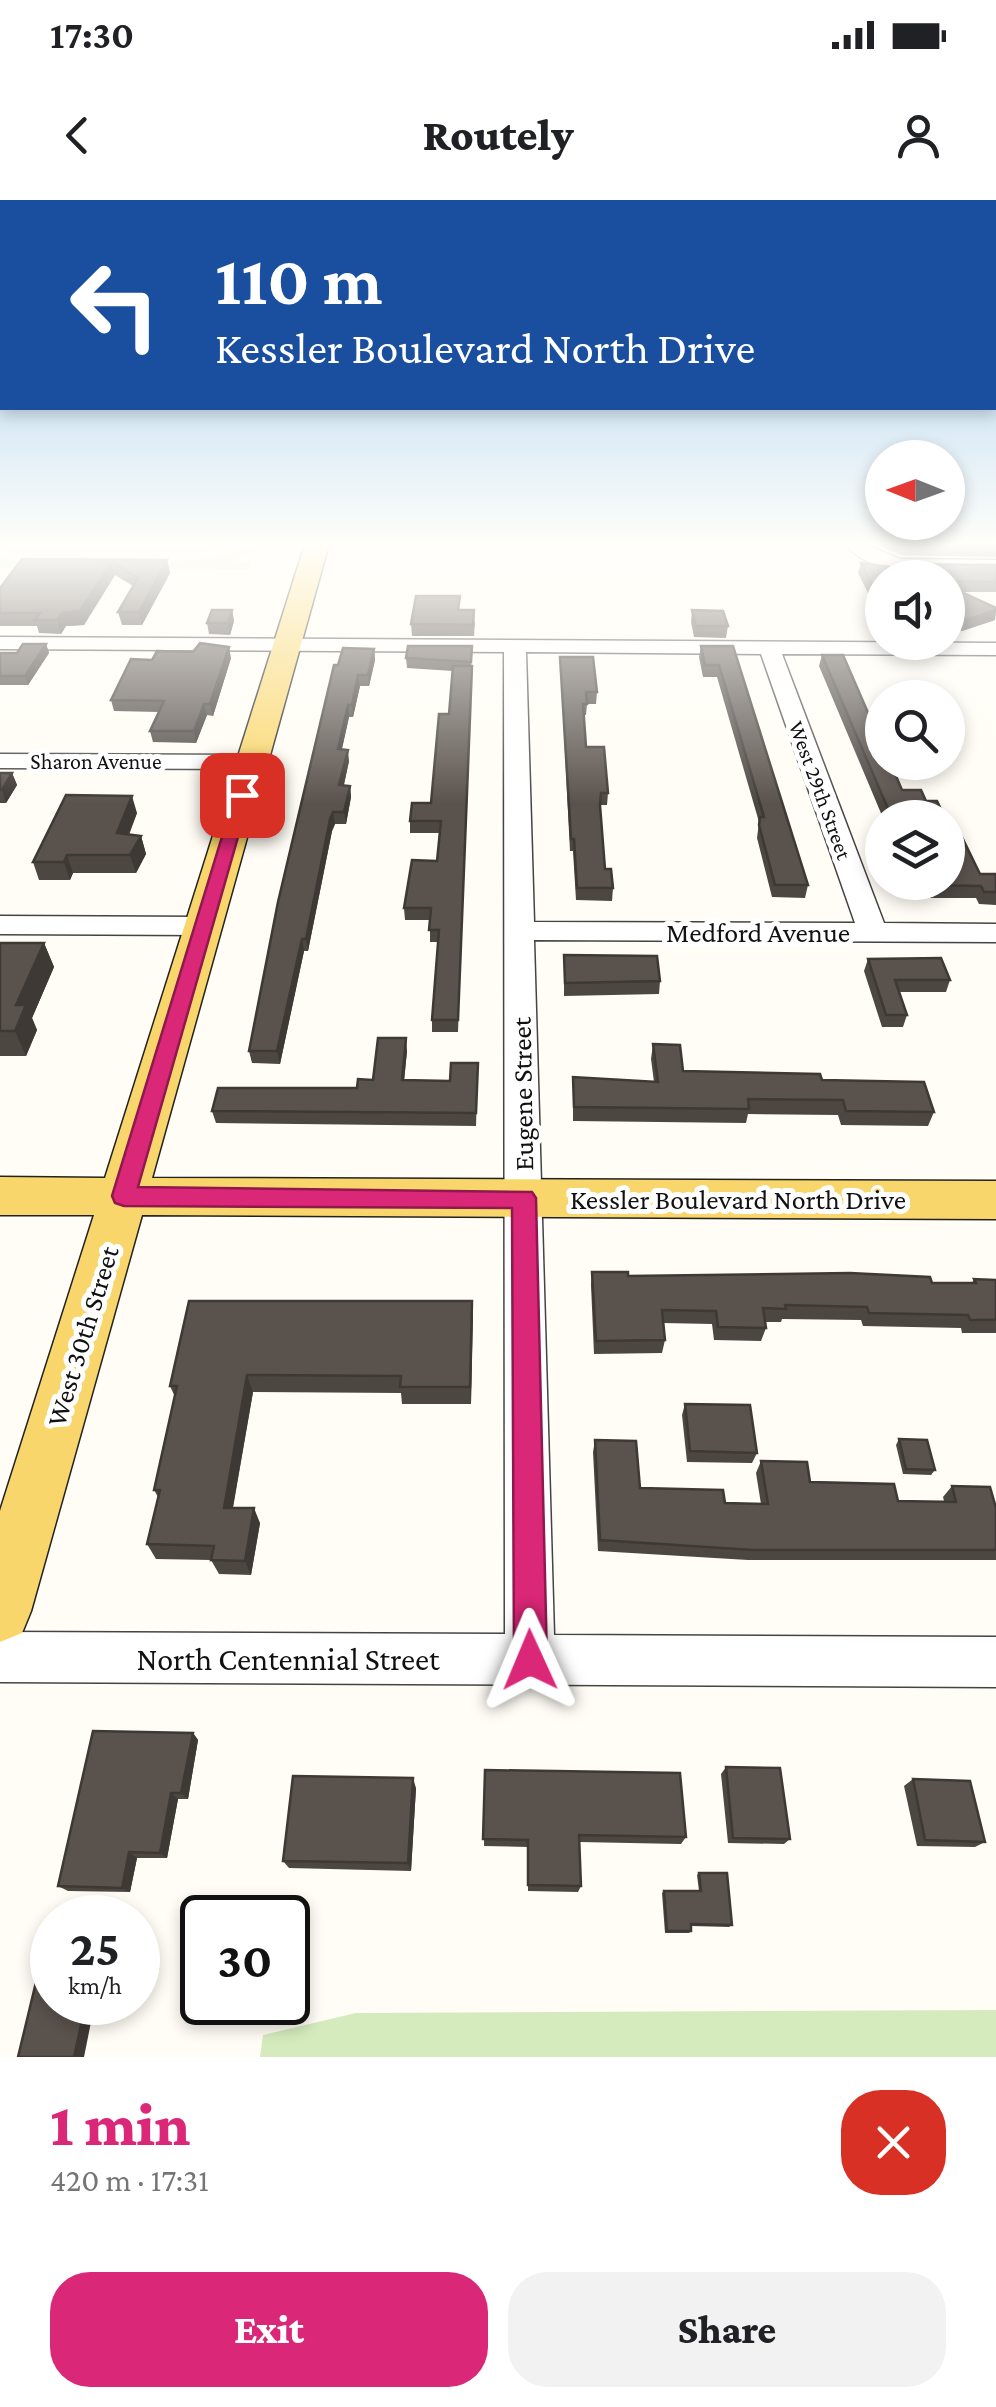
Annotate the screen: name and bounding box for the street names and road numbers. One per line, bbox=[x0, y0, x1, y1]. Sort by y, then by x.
street label: West 29th Street bbox=[784, 718, 857, 863]
street label: Sharon Avenue bbox=[30, 749, 162, 774]
street label: Medford Avenue bbox=[666, 917, 850, 948]
street label: Eugene Street bbox=[506, 1016, 539, 1171]
street label: Kessler Boulevard North Drive bbox=[570, 1184, 906, 1215]
street label: West 30th Street bbox=[40, 1242, 125, 1430]
street label: North Centennial Street bbox=[136, 1641, 440, 1677]

